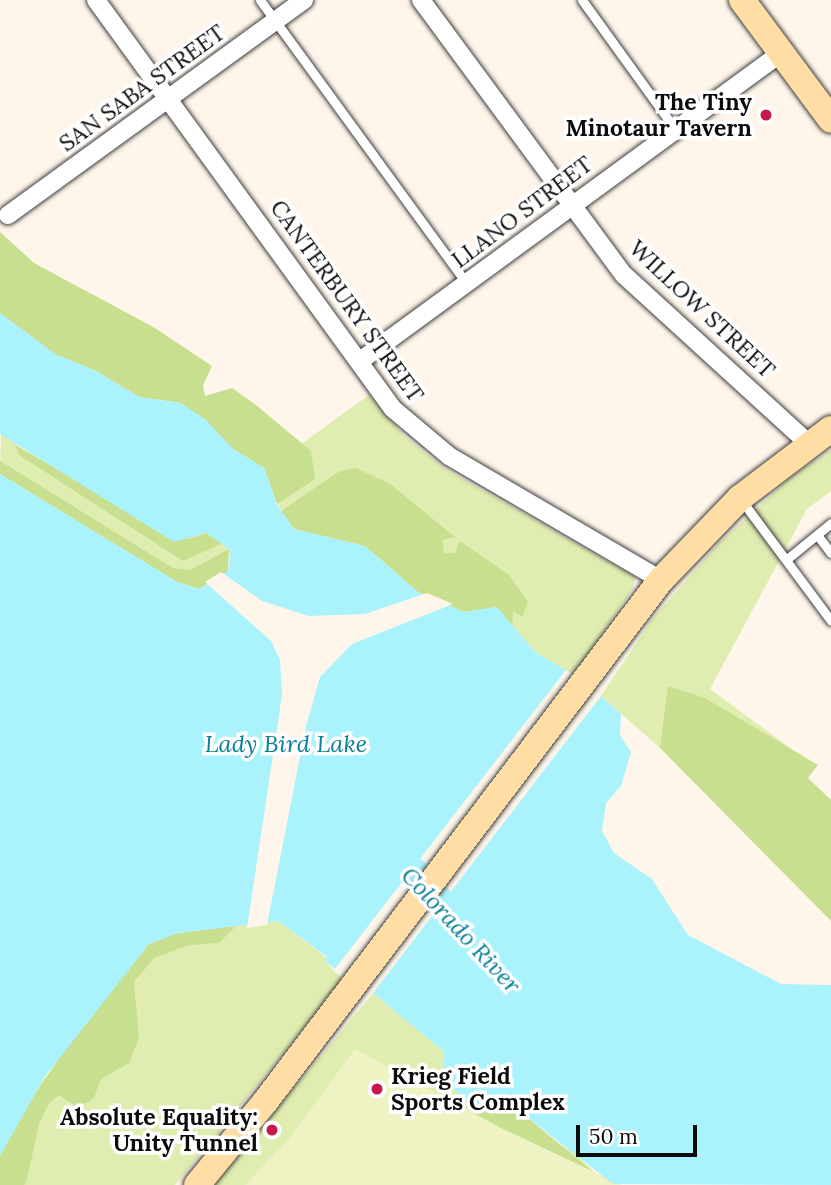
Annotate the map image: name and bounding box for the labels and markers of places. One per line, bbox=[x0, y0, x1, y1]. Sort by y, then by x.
place label: The Tiny Minotaur Tavern bbox=[566, 88, 752, 142]
marker: The Tiny Minotaur Tavern bbox=[758, 107, 774, 123]
place label: Krieg Field Sports Complex bbox=[391, 1062, 565, 1116]
marker: Krieg Field Sports Complex bbox=[369, 1081, 385, 1097]
place label: Absolute Equality: Unity Tunnel bbox=[60, 1103, 258, 1157]
marker: Absolute Equality: Unity Tunnel bbox=[264, 1122, 280, 1138]

